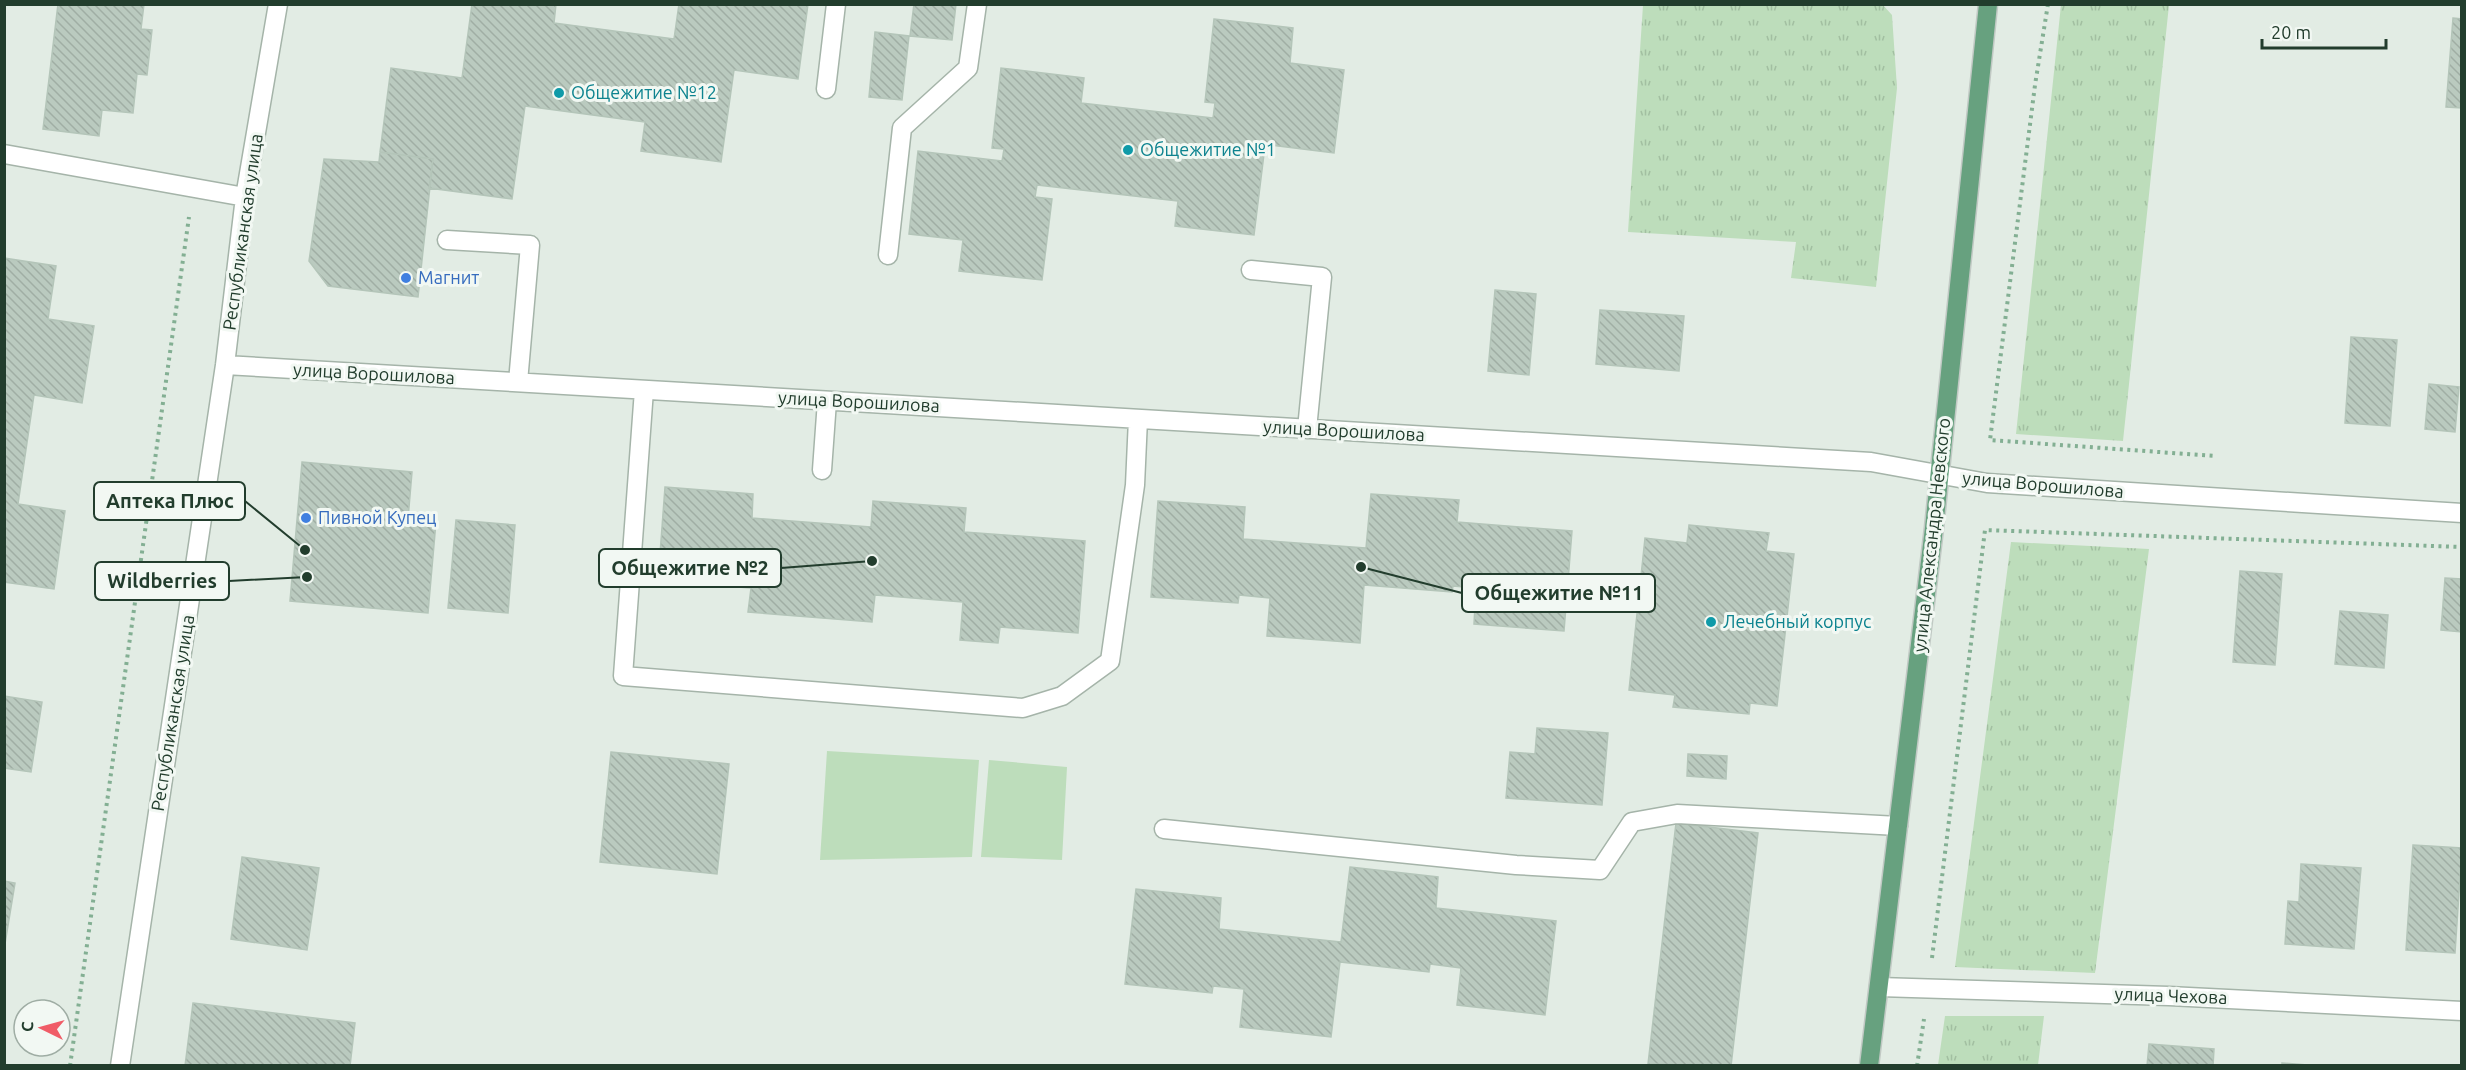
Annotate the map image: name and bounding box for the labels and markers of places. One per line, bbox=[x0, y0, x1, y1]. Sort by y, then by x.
place label: Общежитие №12 bbox=[571, 82, 717, 102]
marker: Общежитие №12 bbox=[552, 86, 566, 100]
place label: Общежитие №1 bbox=[1140, 139, 1276, 159]
marker: Общежитие №1 bbox=[1121, 143, 1135, 157]
place label: Магнит bbox=[418, 267, 479, 287]
marker: Магнит bbox=[399, 271, 413, 285]
callout: Аптека Плюс bbox=[94, 482, 245, 520]
place label: Пивной Купец bbox=[318, 507, 437, 527]
marker: Пивной Купец bbox=[299, 511, 313, 525]
callout: Общежитие №2 bbox=[599, 549, 781, 587]
callout: Wildberries bbox=[95, 562, 229, 600]
callout: Общежитие №11 bbox=[1462, 574, 1655, 612]
place label: Лечебный корпус bbox=[1723, 611, 1871, 631]
marker: Лечебный корпус bbox=[1704, 615, 1718, 629]

